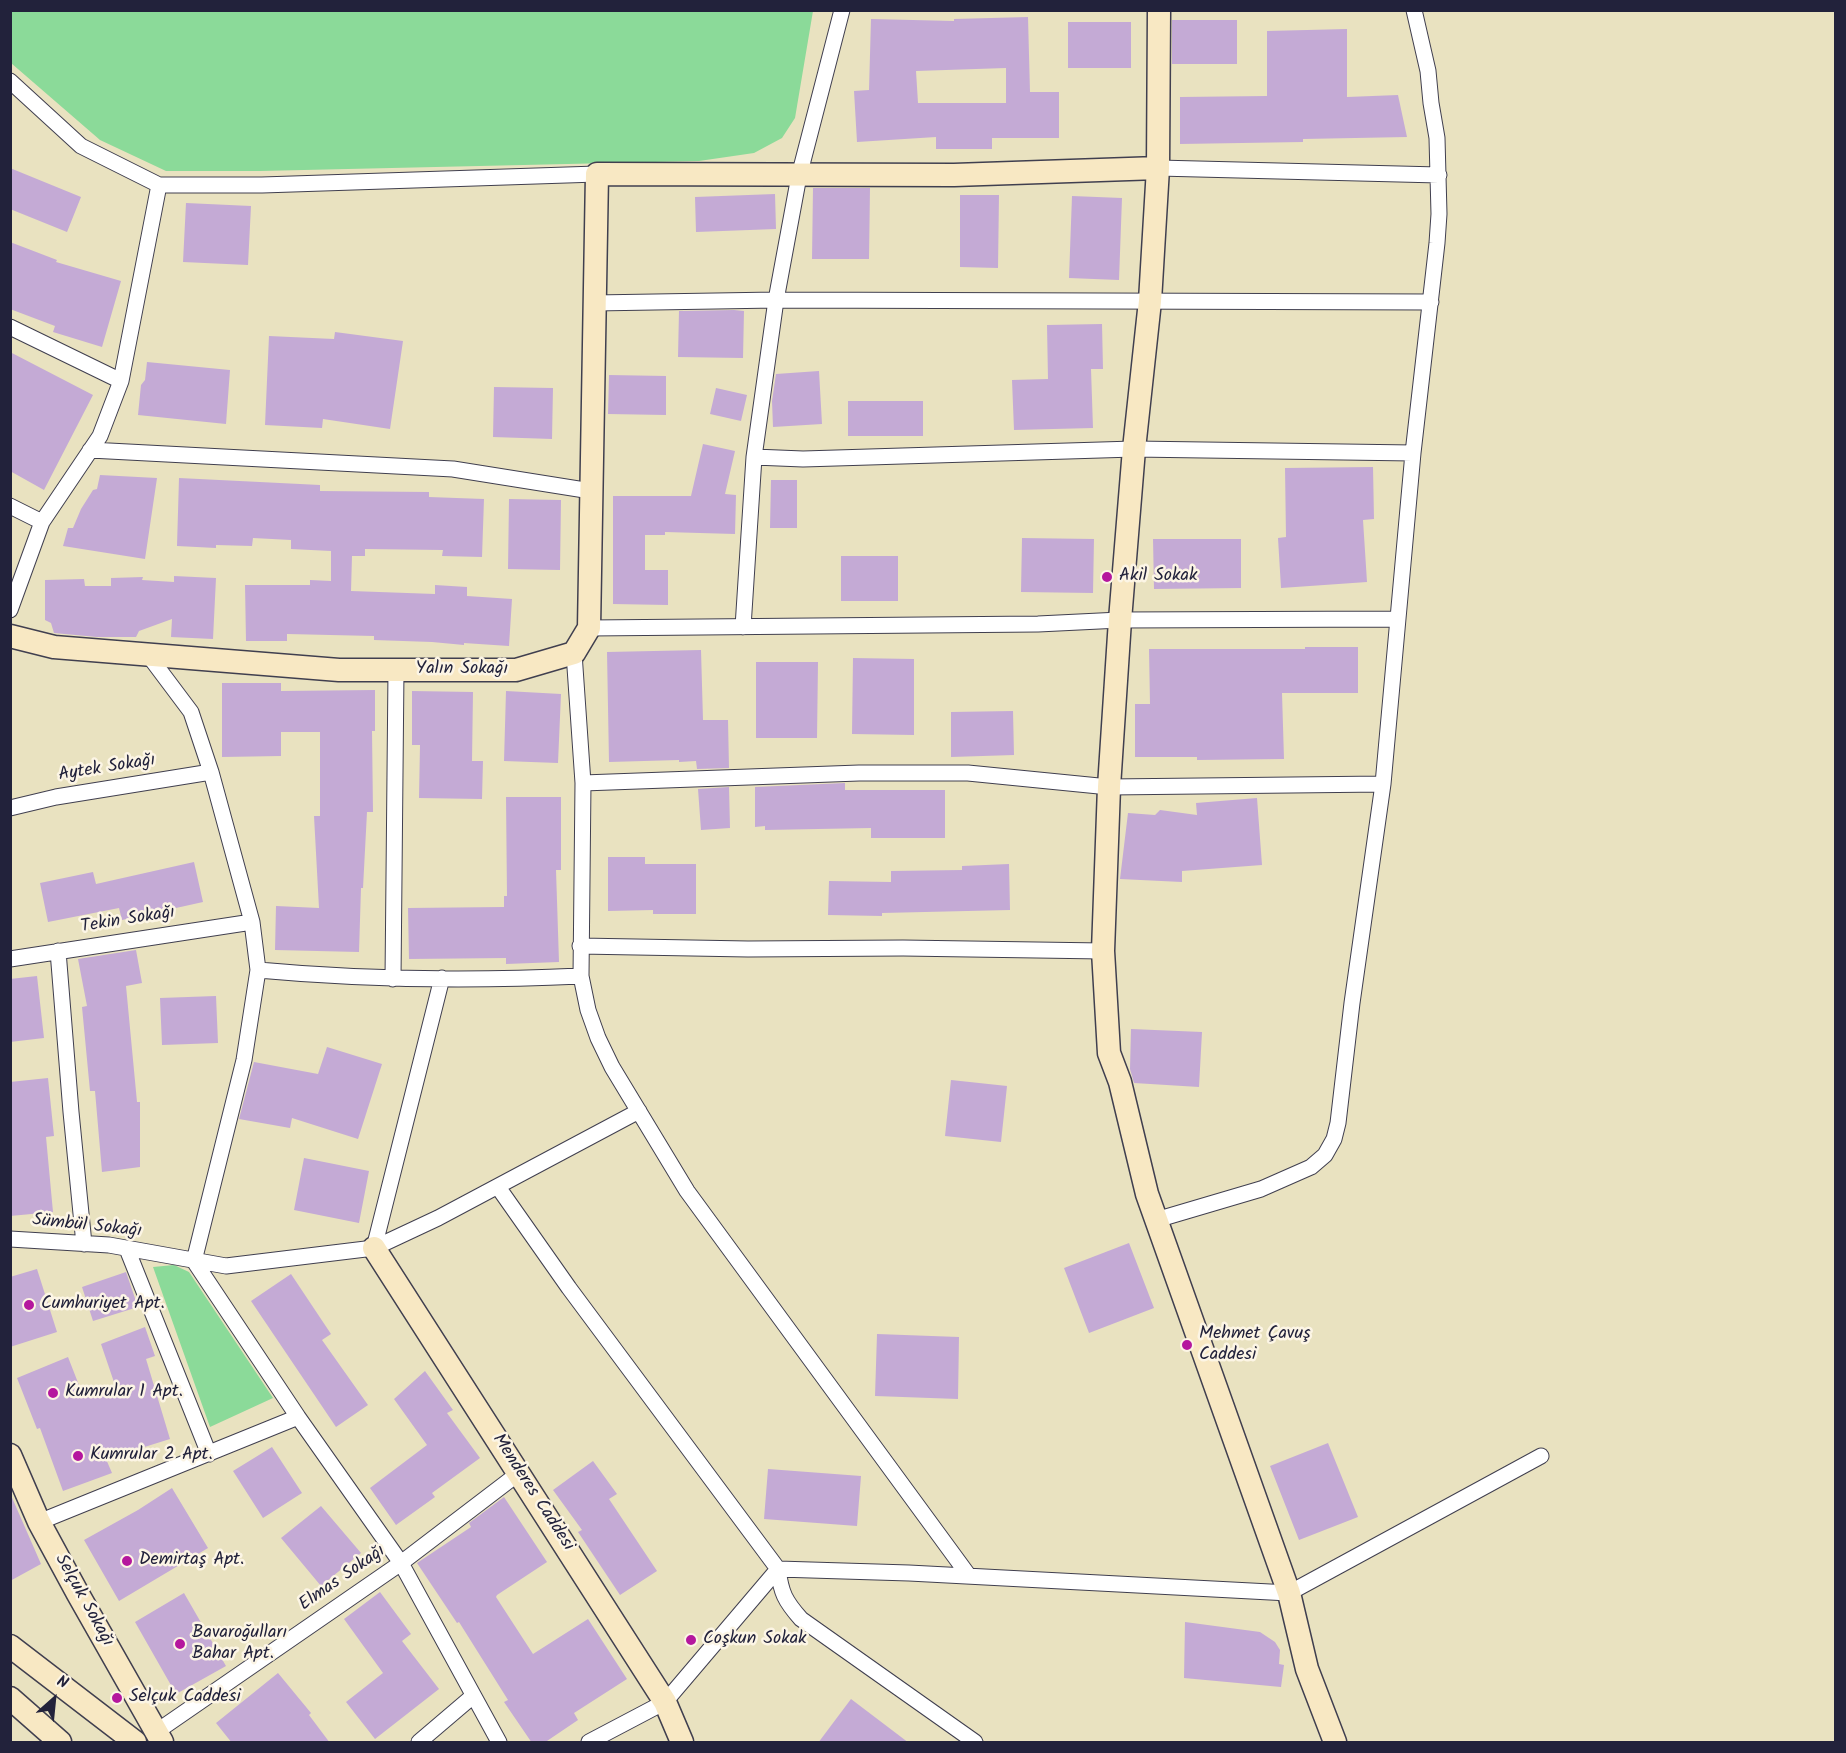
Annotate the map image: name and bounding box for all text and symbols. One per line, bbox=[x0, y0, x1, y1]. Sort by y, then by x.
place label: Akil Sokak bbox=[1119, 566, 1197, 588]
marker: Akil Sokak bbox=[1100, 570, 1114, 584]
street label: Yalın Sokağı bbox=[416, 659, 508, 681]
street label: Aytek Sokağı bbox=[57, 751, 157, 787]
street label: Tekin Sokağı bbox=[79, 903, 177, 939]
street label: Sümbül Sokağı bbox=[31, 1211, 143, 1243]
place label: Cumhuriyet Apt. bbox=[41, 1294, 165, 1316]
marker: Cumhuriyet Apt. bbox=[22, 1298, 36, 1312]
place label: Mehmet Çavuş Caddesi bbox=[1199, 1324, 1311, 1366]
marker: Mehmet Çavuş Caddesi bbox=[1180, 1338, 1194, 1352]
place label: Kumrular 1 Apt. bbox=[65, 1382, 183, 1404]
marker: Kumrular 1 Apt. bbox=[46, 1386, 60, 1400]
street label: Menderes Caddesi bbox=[486, 1430, 578, 1556]
place label: Kumrular 2 Apt. bbox=[90, 1445, 213, 1467]
marker: Kumrular 2 Apt. bbox=[71, 1449, 85, 1463]
street label: Elmas Sokağı bbox=[296, 1541, 390, 1617]
place label: Demirtaş Apt. bbox=[139, 1550, 244, 1572]
street label: Selçuk Sokağı bbox=[49, 1551, 117, 1651]
marker: Demirtaş Apt. bbox=[120, 1554, 134, 1568]
place label: Bavaroğulları Bahar Apt. bbox=[192, 1623, 287, 1666]
place label: Coşkun Sokak bbox=[703, 1629, 807, 1651]
marker: Coşkun Sokak bbox=[684, 1633, 698, 1647]
marker: Bavaroğulları Bahar Apt. bbox=[173, 1637, 187, 1651]
north arrow bbox=[24, 1669, 84, 1729]
text: N bbox=[52, 1669, 73, 1696]
place label: Selçuk Caddesi bbox=[129, 1687, 241, 1709]
marker: Selçuk Caddesi bbox=[110, 1691, 124, 1705]

